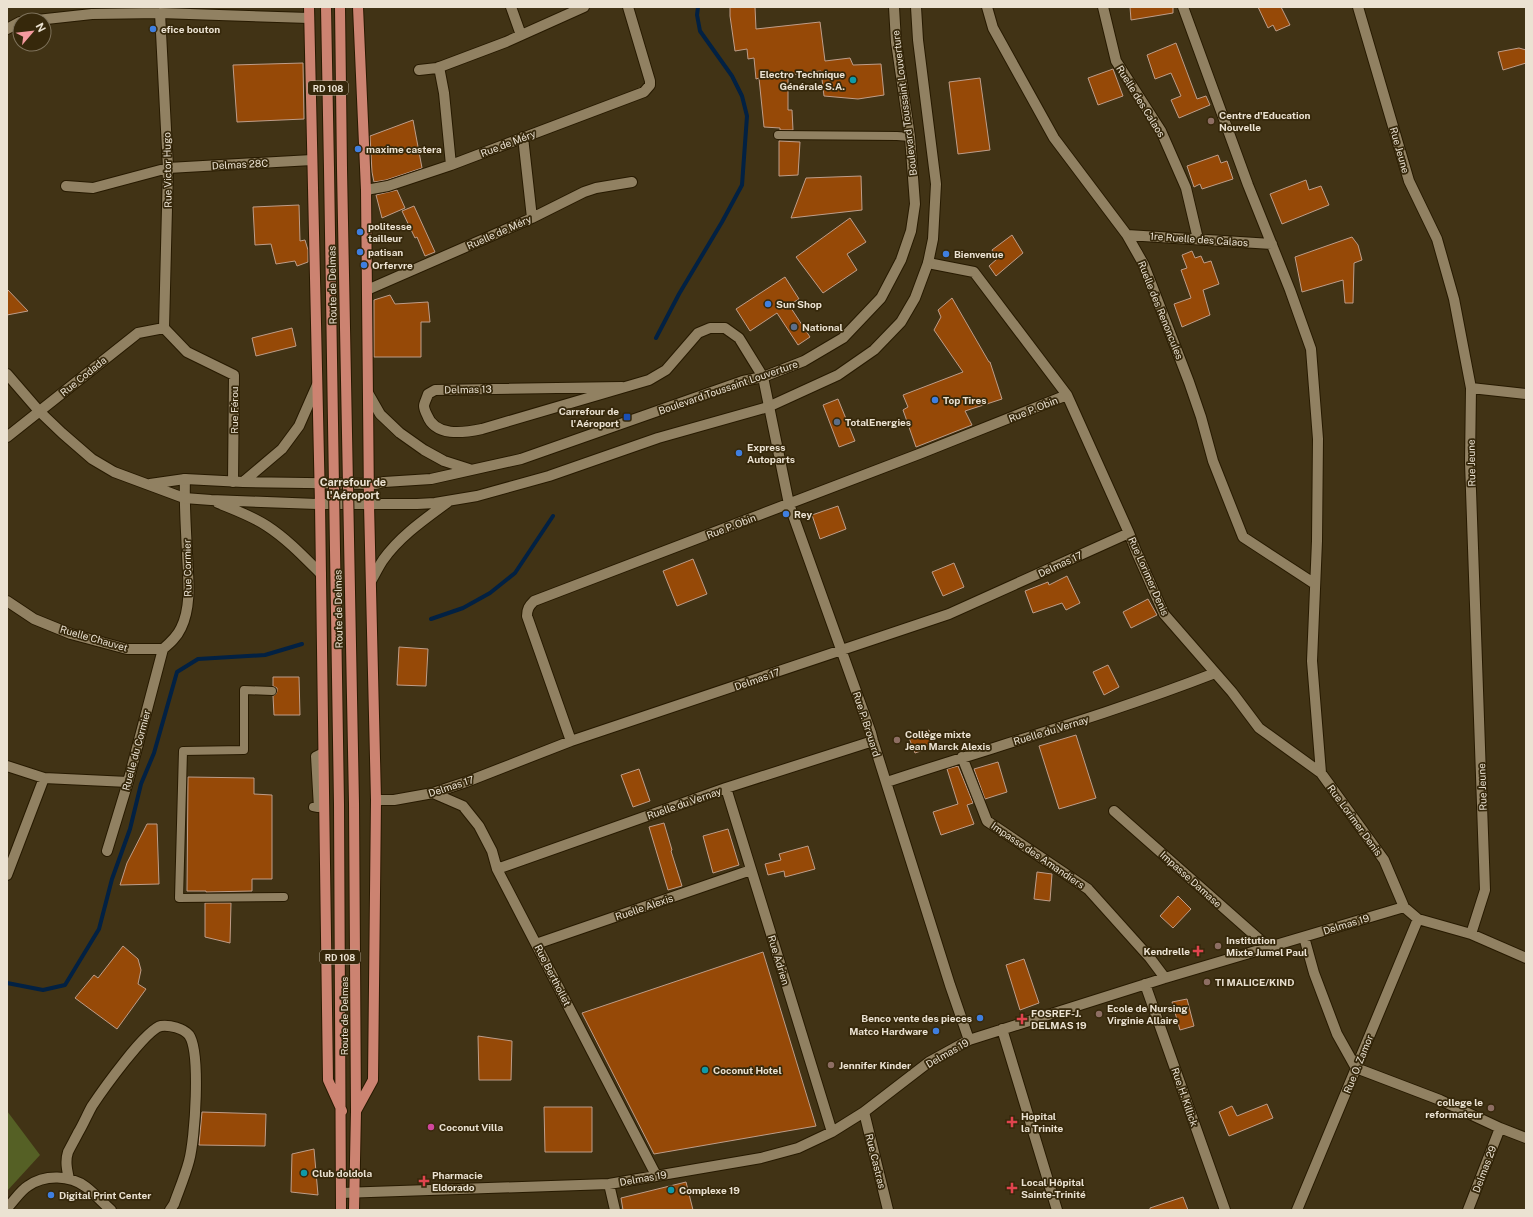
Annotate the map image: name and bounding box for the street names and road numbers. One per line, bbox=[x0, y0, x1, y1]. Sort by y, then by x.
street label: Boulevard Toussaint Louverture bbox=[889, 29, 919, 176]
street label: Ruelle des Calaos bbox=[1114, 63, 1168, 139]
road number: RD 108 bbox=[308, 81, 348, 95]
street label: Rue Jeune bbox=[1388, 126, 1412, 175]
street label: Rue de Méry bbox=[479, 127, 538, 159]
street label: Rue Victor Hugo bbox=[160, 132, 174, 208]
street label: Delmas 28C bbox=[211, 157, 269, 171]
street label: Ruelle de Méry bbox=[465, 212, 534, 252]
street label: 1re Ruelle des Calaos bbox=[1150, 230, 1248, 248]
street label: Route de Delmas bbox=[325, 246, 339, 324]
street label: Ruelle des Renoncules bbox=[1136, 259, 1186, 361]
street label: Rue Codada bbox=[57, 354, 109, 398]
street label: Boulevard Toussaint Louverture bbox=[657, 357, 800, 417]
street label: Delmas 13 bbox=[444, 383, 492, 395]
street label: Rue Férou bbox=[228, 386, 240, 434]
street label: Rue P. Obin bbox=[1007, 394, 1060, 424]
street label: Rue Jeune bbox=[1465, 439, 1477, 487]
street label: Rue P. Obin bbox=[705, 511, 758, 541]
street label: Rue Lorimer Denis bbox=[1126, 535, 1172, 617]
street label: Rue Cormier bbox=[180, 539, 194, 597]
street label: Delmas 17 bbox=[1036, 549, 1084, 579]
street label: Route de Delmas bbox=[331, 570, 345, 648]
street label: Ruelle Chauvet bbox=[59, 623, 129, 653]
street label: Delmas 17 bbox=[733, 666, 781, 692]
street label: Rue P. Brouard bbox=[851, 690, 883, 758]
street label: Ruelle du Cormier bbox=[119, 708, 153, 792]
street label: Ruelle du Vernay bbox=[1012, 713, 1091, 747]
street label: Rue Jeune bbox=[1475, 763, 1489, 811]
street label: Delmas 17 bbox=[427, 773, 475, 799]
street label: Rue Lorimer Denis bbox=[1325, 782, 1385, 858]
street label: Ruelle du Vernay bbox=[645, 784, 723, 821]
street label: Impasse des Amandiers bbox=[989, 819, 1087, 891]
street label: Impasse Damase bbox=[1158, 848, 1224, 910]
street label: Ruelle Alexis bbox=[614, 892, 674, 922]
street label: Delmas 19 bbox=[1322, 911, 1370, 937]
street label: Rue Adrien bbox=[766, 934, 792, 987]
street label: Rue Berthollet bbox=[532, 942, 574, 1008]
road number: RD 108 bbox=[320, 950, 360, 964]
street label: Route de Delmas bbox=[338, 977, 350, 1055]
street label: Rue O. Zamor bbox=[1341, 1033, 1375, 1095]
street label: Delmas 19 bbox=[923, 1036, 971, 1070]
street label: Rue H. Killick bbox=[1169, 1066, 1201, 1128]
street label: Rue Castras bbox=[863, 1132, 889, 1190]
street label: Delmas 29 bbox=[1470, 1144, 1498, 1194]
street label: Delmas 19 bbox=[619, 1168, 667, 1188]

